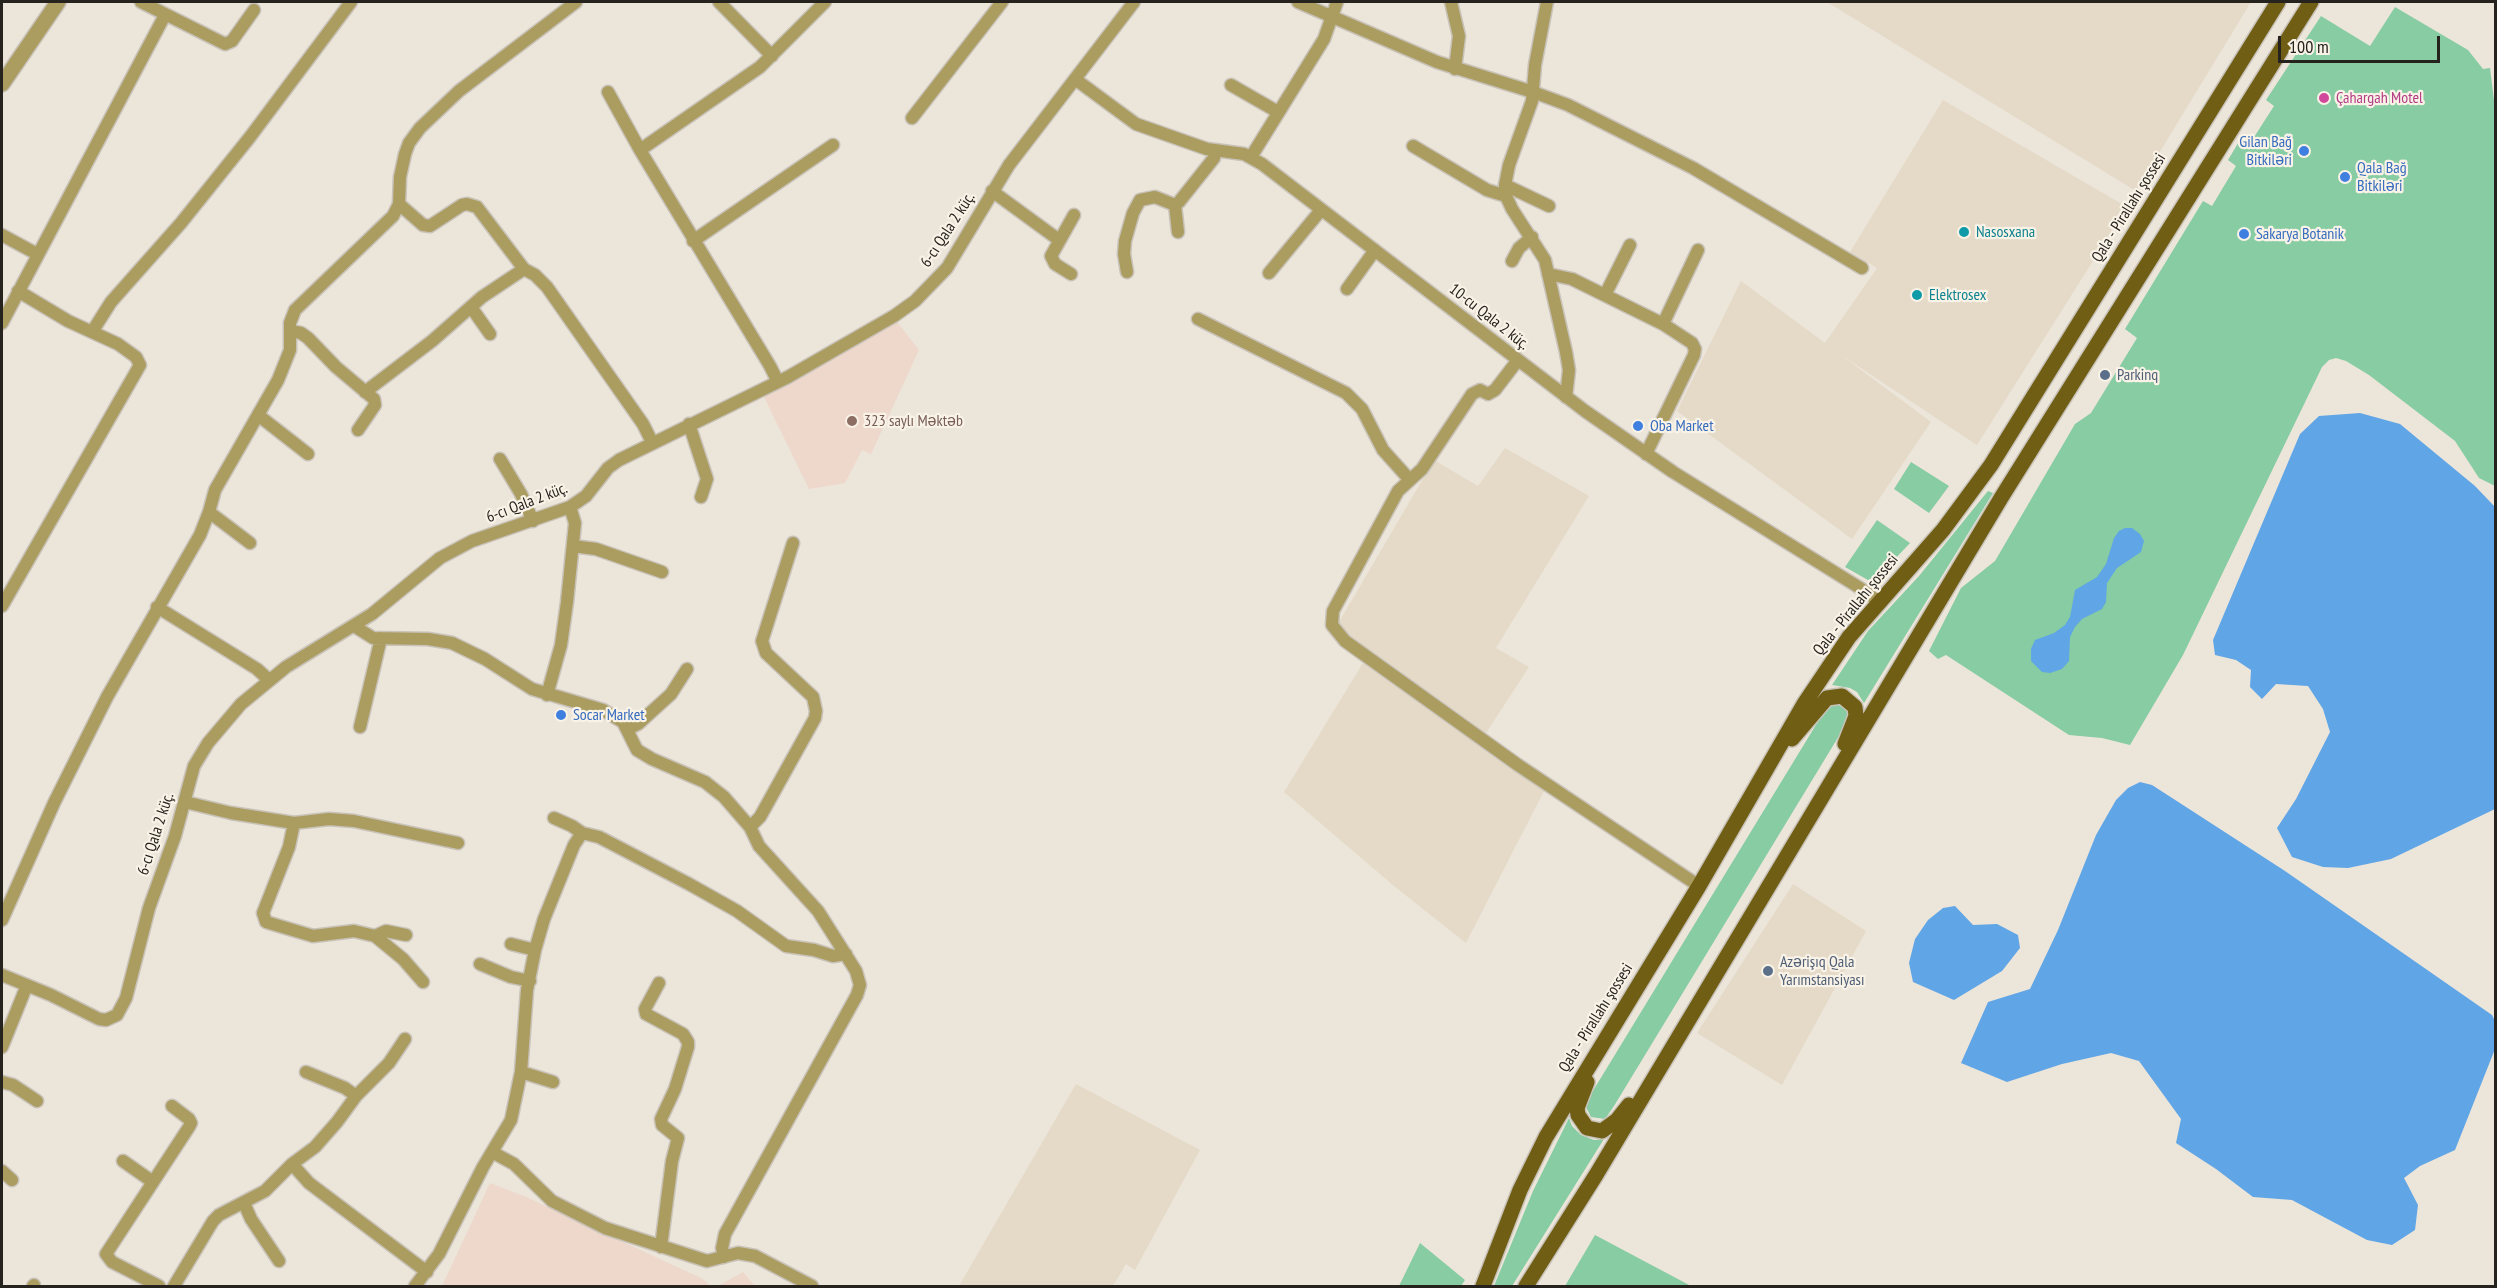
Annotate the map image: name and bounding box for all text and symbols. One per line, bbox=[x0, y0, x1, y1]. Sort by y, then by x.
scale bar bbox=[2281, 24, 2443, 62]
text: 100 m bbox=[2289, 35, 2329, 58]
place label: Çahargah Motel bbox=[2336, 88, 2423, 108]
marker: Çahargah Motel bbox=[2317, 91, 2331, 105]
place label: Gilan Bağ Bitkiləri bbox=[2239, 132, 2292, 170]
marker: Gilan Bağ Bitkiləri bbox=[2297, 144, 2311, 158]
street label: Qala - Pirallahı şossesi bbox=[2088, 150, 2170, 266]
place label: Qala Bağ Bitkiləri bbox=[2357, 158, 2407, 196]
marker: Qala Bağ Bitkiləri bbox=[2338, 170, 2352, 184]
street label: 6-cı Qala 2 küç. bbox=[917, 189, 979, 271]
place label: Nasosxana bbox=[1976, 222, 2035, 242]
place label: Sakarya Botanik bbox=[2256, 224, 2344, 244]
marker: Nasosxana bbox=[1957, 225, 1971, 239]
marker: Sakarya Botanik bbox=[2237, 227, 2251, 241]
street label: 10-cu Qala 2 küç. bbox=[1445, 280, 1533, 354]
place label: Elektrosex bbox=[1929, 285, 1986, 305]
marker: Elektrosex bbox=[1910, 288, 1924, 302]
place label: Parkinq bbox=[2117, 365, 2158, 385]
marker: Parkinq bbox=[2098, 368, 2112, 382]
place label: 323 saylı Məktəb bbox=[864, 411, 963, 431]
marker: 323 saylı Məktəb bbox=[845, 414, 859, 428]
place label: Oba Market bbox=[1650, 416, 1714, 436]
marker: Oba Market bbox=[1631, 419, 1645, 433]
street label: 6-cı Qala 2 küç. bbox=[484, 479, 570, 527]
street label: Qala - Pirallahı şossesi bbox=[1809, 551, 1903, 659]
place label: Socar Market bbox=[573, 705, 645, 725]
marker: Socar Market bbox=[554, 708, 568, 722]
street label: 6-cı Qala 2 küç. bbox=[134, 790, 178, 878]
place label: Azərişıq Qala Yarımstansiyası bbox=[1780, 952, 1864, 990]
street label: Qala - Pirallahı şossesi bbox=[1555, 960, 1637, 1076]
marker: Azərişıq Qala Yarımstansiyası bbox=[1761, 964, 1775, 978]

